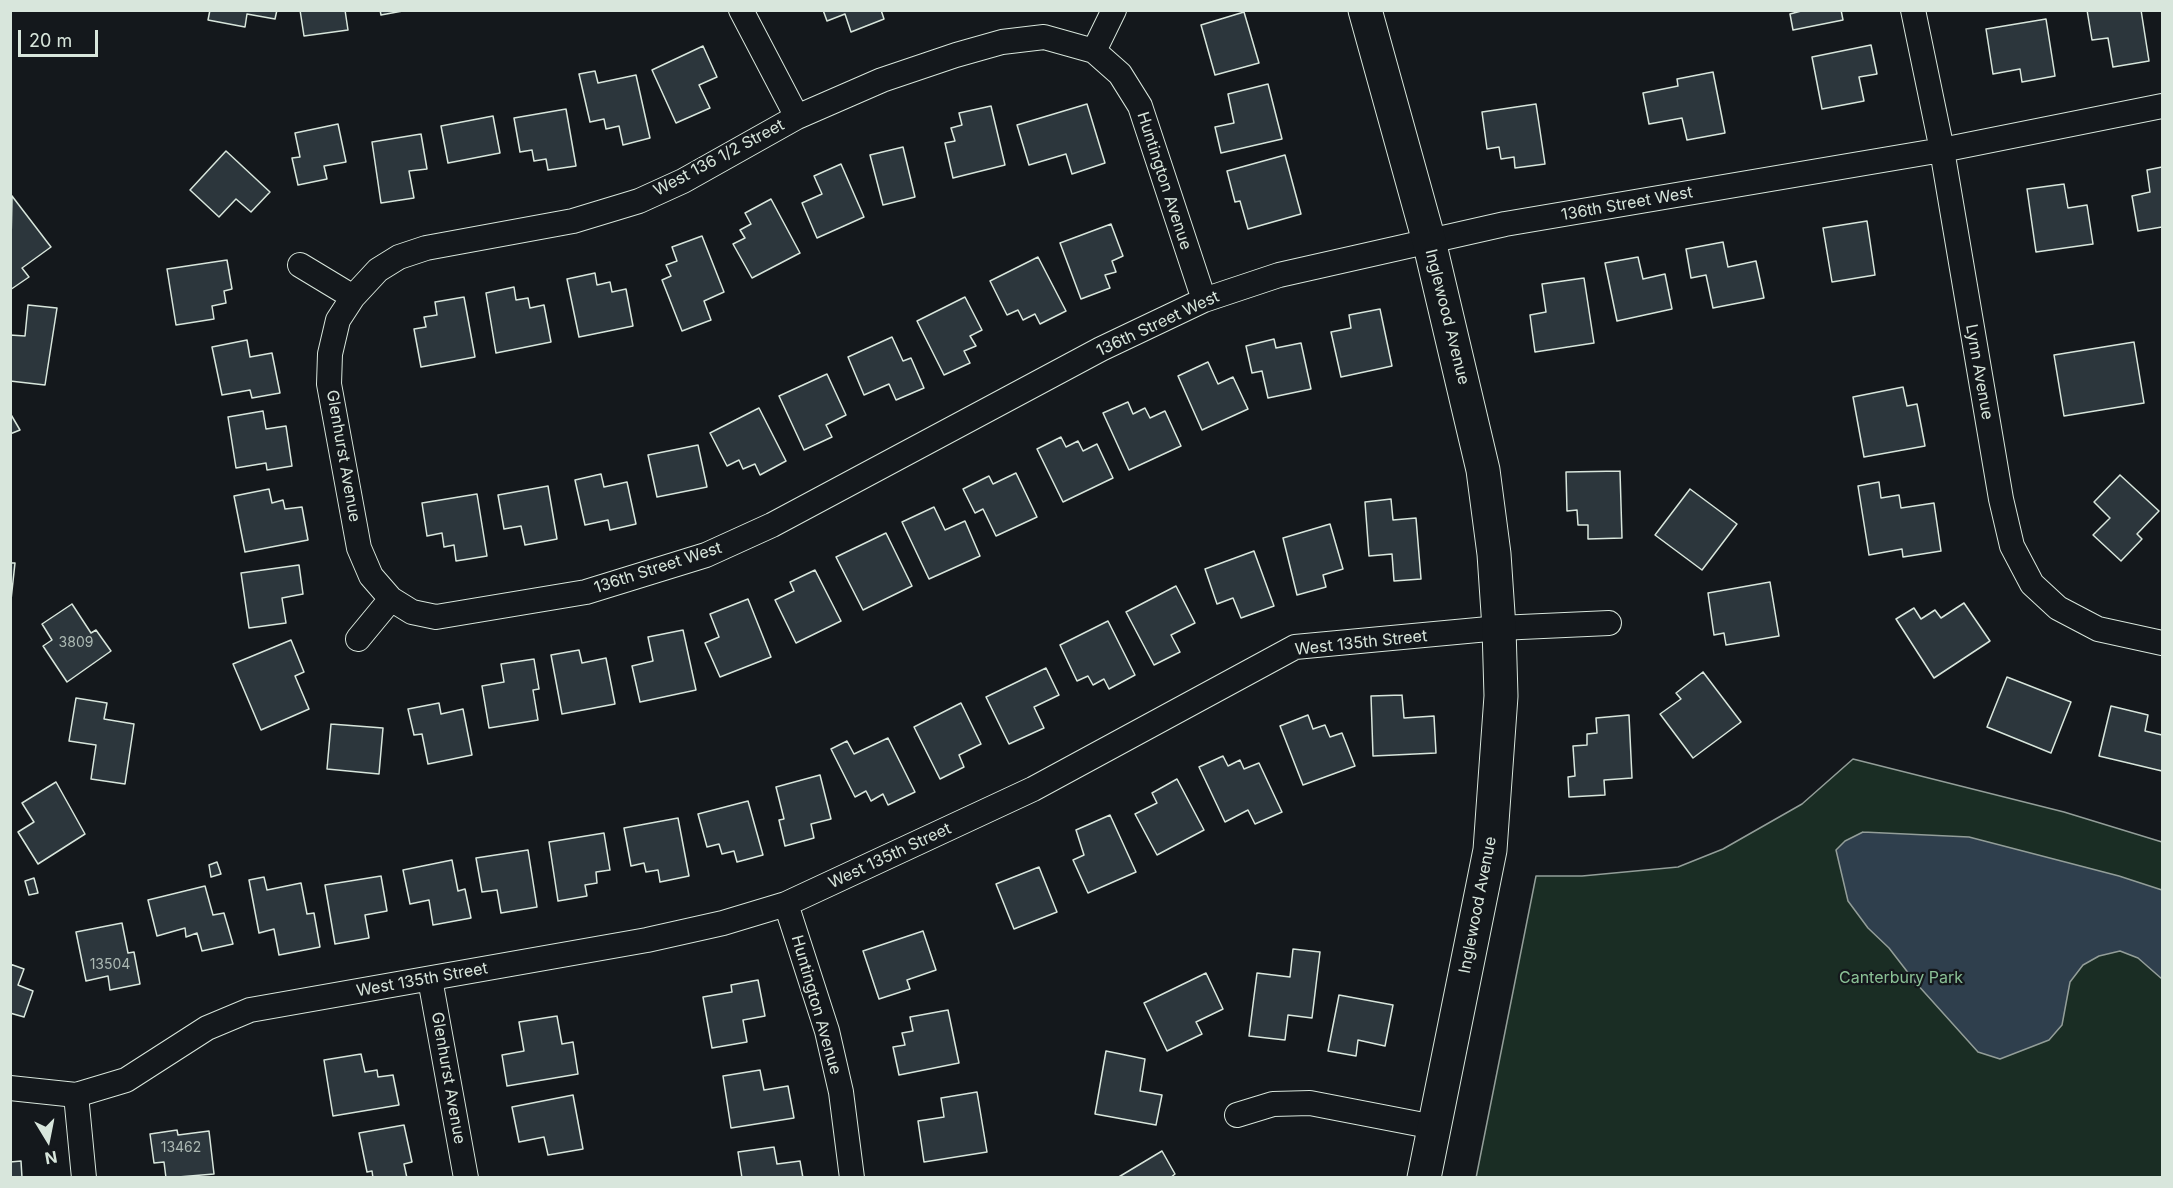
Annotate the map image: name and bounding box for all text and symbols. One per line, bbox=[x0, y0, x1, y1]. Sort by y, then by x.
scale bar bbox=[21, 18, 100, 56]
text: 20 m bbox=[29, 30, 72, 51]
street label: Huntington Avenue bbox=[1133, 110, 1195, 252]
street label: West 136 1/2 Street bbox=[651, 115, 787, 201]
street label: 136th Street West bbox=[1560, 183, 1694, 225]
street label: Inglewood Avenue bbox=[1421, 247, 1473, 387]
street label: 136th Street West bbox=[1094, 287, 1222, 361]
street label: Lynn Avenue bbox=[1961, 323, 1997, 421]
street label: Glenhurst Avenue bbox=[322, 388, 364, 524]
street label: 136th Street West bbox=[592, 538, 724, 598]
street label: West 135th Street bbox=[1294, 627, 1428, 659]
house number: 3809 bbox=[59, 635, 93, 651]
street label: West 135th Street bbox=[826, 819, 954, 893]
street label: Inglewood Avenue bbox=[1455, 835, 1501, 975]
street label: Huntington Avenue bbox=[787, 933, 845, 1077]
house number: 13504 bbox=[90, 957, 130, 973]
street label: West 135th Street bbox=[355, 959, 489, 1001]
park label: Canterbury Park bbox=[1839, 968, 1963, 988]
street label: Glenhurst Avenue bbox=[427, 1010, 469, 1146]
north arrow bbox=[18, 1110, 78, 1170]
house number: 13462 bbox=[161, 1140, 201, 1156]
text: N bbox=[43, 1147, 59, 1169]

